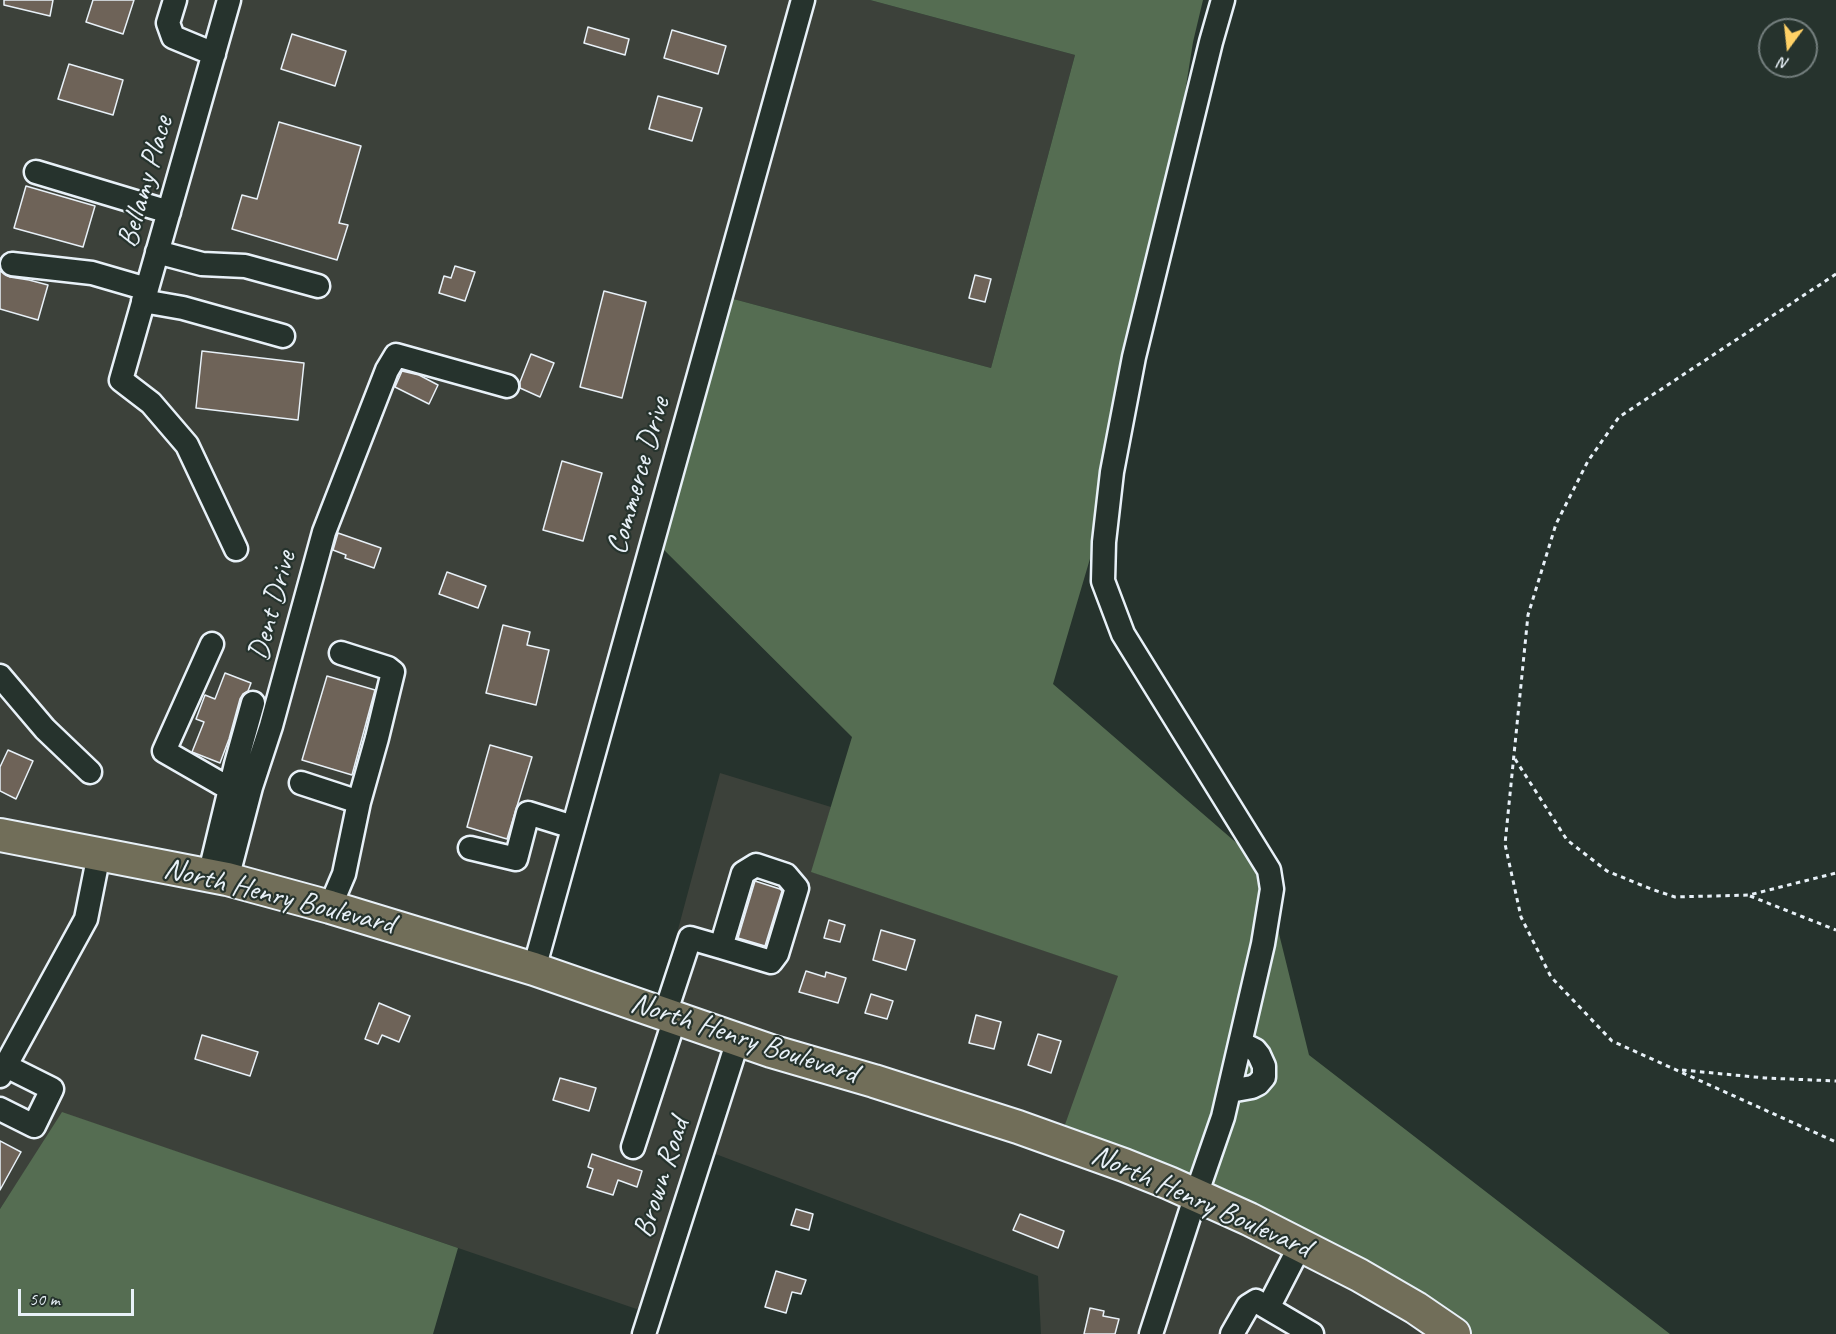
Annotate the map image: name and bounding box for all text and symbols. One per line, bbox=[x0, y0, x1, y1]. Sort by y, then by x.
north arrow bbox=[1758, 18, 1818, 78]
text: N bbox=[1776, 53, 1791, 74]
street label: Bellamy Place bbox=[110, 112, 182, 252]
street label: Commerce Drive bbox=[599, 393, 679, 559]
street label: Dent Drive bbox=[241, 547, 305, 665]
street label: North Henry Boulevard bbox=[160, 851, 398, 943]
street label: North Henry Boulevard bbox=[626, 985, 862, 1093]
street label: Brown Road bbox=[626, 1114, 698, 1242]
street label: North Henry Boulevard bbox=[1086, 1137, 1316, 1267]
scale bar bbox=[21, 1277, 136, 1315]
text: 50 m bbox=[29, 1288, 60, 1310]

